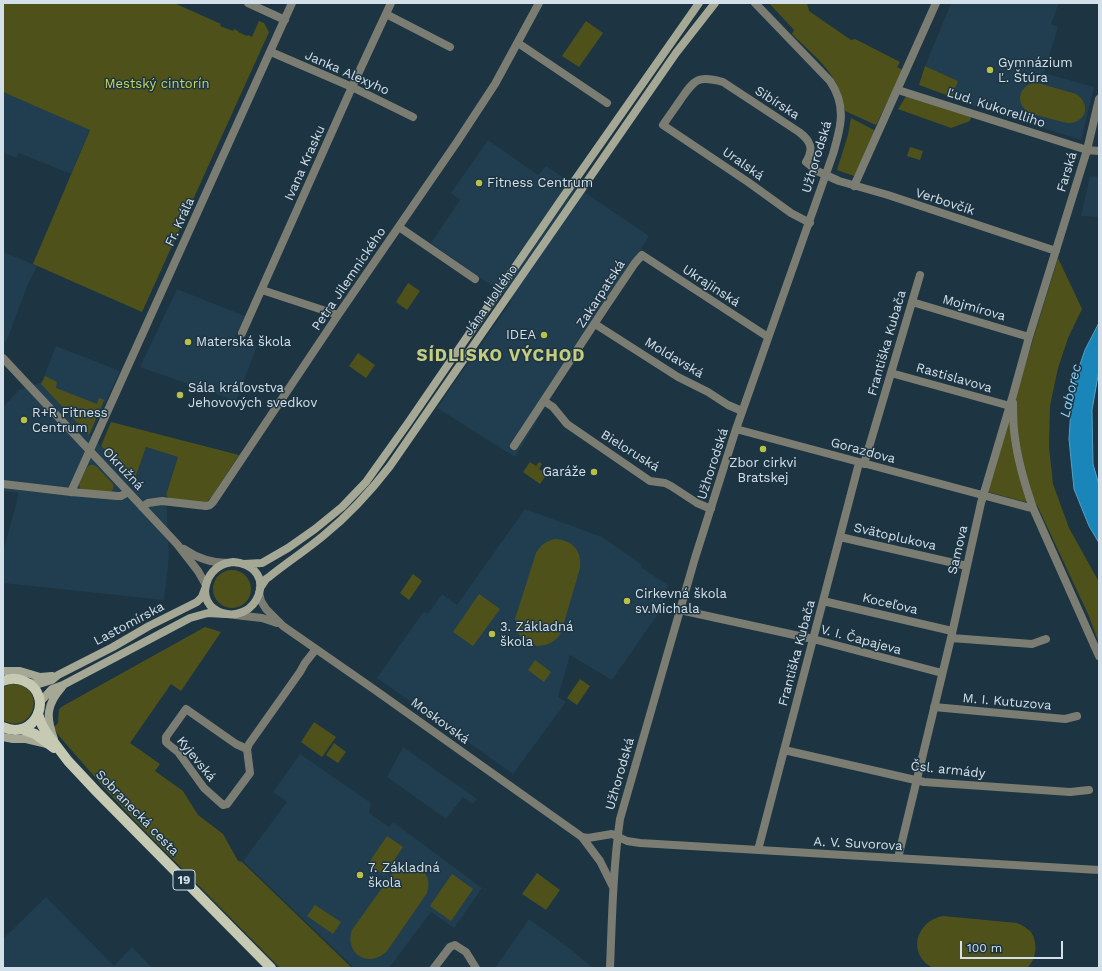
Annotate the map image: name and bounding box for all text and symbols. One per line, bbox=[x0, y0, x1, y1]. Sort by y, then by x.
street label: Janka Alexyho bbox=[302, 47, 392, 99]
place label: Gymnázium Ľ. Štúra bbox=[998, 55, 1073, 86]
marker: Gymnázium Ľ. Štúra bbox=[985, 65, 995, 75]
park label: Mestský cintorín bbox=[105, 76, 209, 92]
street label: Sibírska bbox=[752, 83, 802, 123]
street label: Ľud. Kukorelliho bbox=[945, 85, 1047, 131]
street label: Užhorodská bbox=[799, 119, 835, 195]
street label: Ivana Krasku bbox=[281, 123, 329, 203]
street label: Uralská bbox=[719, 144, 767, 184]
street label: Farská bbox=[1054, 150, 1080, 194]
place label: Fitness Centrum bbox=[487, 175, 593, 191]
marker: Fitness Centrum bbox=[474, 178, 484, 188]
street label: Verbovčík bbox=[913, 185, 977, 219]
street label: Fr. Kráľa bbox=[162, 195, 198, 249]
street label: Petra Jilemnického bbox=[309, 224, 389, 334]
street label: Zakarpatská bbox=[573, 257, 629, 331]
street label: Jána Hollého bbox=[461, 262, 521, 338]
street label: Ukrajinská bbox=[679, 262, 743, 310]
street label: Františka Kubača bbox=[864, 288, 910, 398]
street label: Mojmírova bbox=[941, 292, 1007, 324]
place label: IDEA bbox=[506, 327, 536, 343]
marker: IDEA bbox=[539, 330, 549, 340]
place label: Materská škola bbox=[196, 334, 291, 350]
street label: Moldavská bbox=[642, 334, 706, 382]
marker: Materská škola bbox=[183, 337, 193, 347]
district label: SÍDLISKO VÝCHOD bbox=[416, 346, 586, 366]
street label: Rastislavova bbox=[914, 360, 994, 396]
water label: Laborec bbox=[1057, 363, 1085, 419]
place label: Sála kráľovstva Jehovových svedkov bbox=[188, 380, 317, 411]
marker: Sála kráľovstva Jehovových svedkov bbox=[175, 390, 185, 400]
place label: R+R Fitness Centrum bbox=[32, 405, 108, 436]
marker: R+R Fitness Centrum bbox=[19, 415, 29, 425]
street label: Užhorodská bbox=[694, 426, 732, 502]
street label: Bieloruská bbox=[598, 427, 662, 475]
street label: Gorazdova bbox=[829, 435, 897, 467]
street label: Okružná bbox=[99, 444, 147, 494]
marker: Zbor cirkvi Bratskej bbox=[758, 444, 768, 454]
place label: Zbor cirkvi Bratskej bbox=[729, 455, 797, 486]
place label: Garáže bbox=[542, 464, 586, 480]
marker: Garáže bbox=[589, 467, 599, 477]
street label: Svätoplukova bbox=[852, 520, 938, 554]
street label: Samova bbox=[945, 524, 971, 576]
place label: Cirkevná škola sv.Michala bbox=[635, 586, 727, 617]
street label: Koceľova bbox=[861, 590, 919, 618]
marker: Cirkevná škola sv.Michala bbox=[622, 596, 632, 606]
street label: Františka Kubača bbox=[775, 598, 819, 708]
street label: Lastomírska bbox=[91, 599, 167, 649]
place label: 3. Základná škola bbox=[500, 619, 573, 650]
street label: V. I. Čapajeva bbox=[819, 622, 903, 658]
marker: 3. Základná škola bbox=[487, 629, 497, 639]
street label: M. I. Kutuzova bbox=[962, 690, 1052, 714]
street label: Moskovská bbox=[408, 695, 472, 747]
street label: Kyjevská bbox=[173, 733, 219, 785]
street label: Užhorodská bbox=[602, 736, 638, 812]
street label: Čsl. armády bbox=[910, 758, 986, 782]
street label: Sobranecká cesta bbox=[92, 767, 182, 859]
street label: A. V. Suvorova bbox=[813, 834, 903, 854]
place label: 7. Základná škola bbox=[368, 860, 440, 891]
road number: 19 bbox=[173, 870, 195, 890]
marker: 7. Základná škola bbox=[355, 870, 365, 880]
scale bar bbox=[962, 933, 1065, 959]
text: 100 m bbox=[967, 941, 1002, 955]

